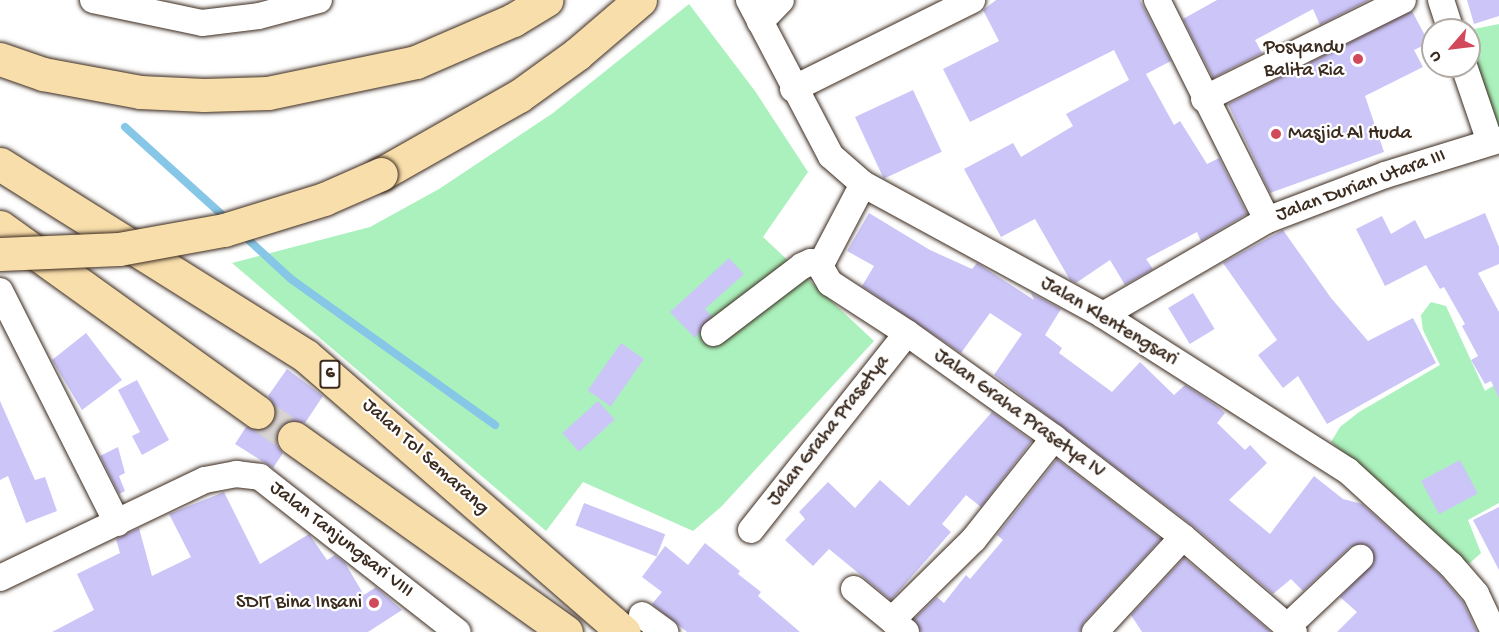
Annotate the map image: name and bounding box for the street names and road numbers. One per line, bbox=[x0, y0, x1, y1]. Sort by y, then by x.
street label: Jalan Durian Utara III bbox=[1273, 144, 1449, 228]
street label: Jalan Klentengsari bbox=[1036, 272, 1182, 372]
street label: Jalan Graha Prasetya IV bbox=[929, 344, 1109, 484]
street label: Jalan Graha Prasetya bbox=[763, 351, 895, 511]
road number: 6 bbox=[318, 359, 342, 389]
street label: Jalan Tol Semarang bbox=[357, 394, 493, 520]
street label: Jalan Tanjungsari VIII bbox=[264, 476, 418, 604]

